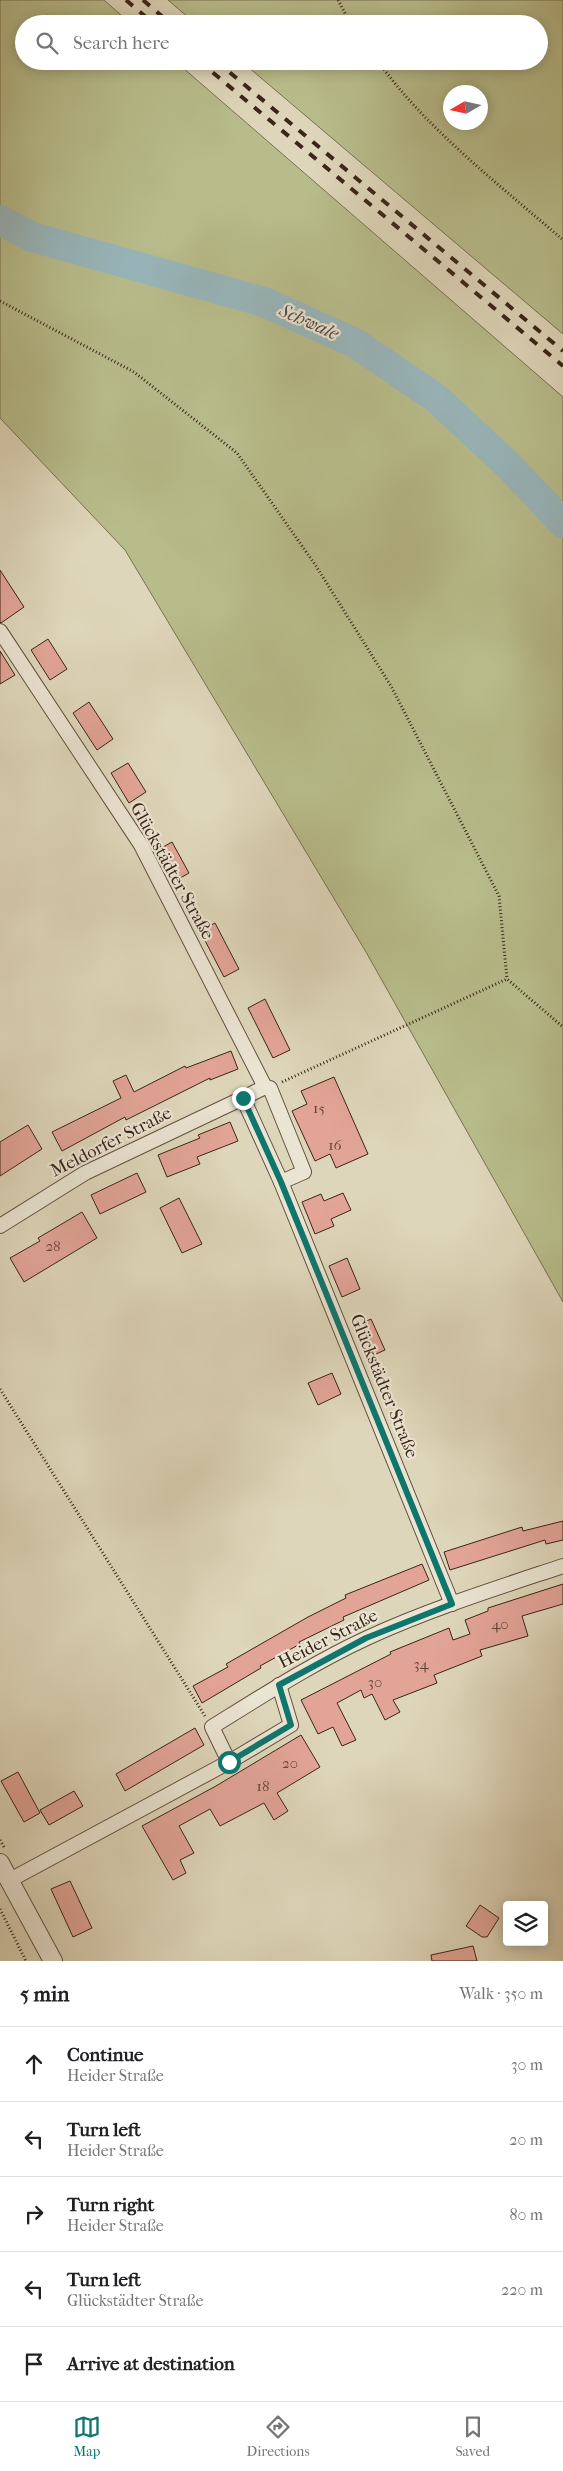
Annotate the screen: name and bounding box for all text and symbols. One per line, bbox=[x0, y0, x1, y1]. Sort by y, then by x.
search box bbox=[15, 15, 548, 70]
icon: search bbox=[33, 29, 61, 57]
text: Search here bbox=[73, 32, 169, 54]
north arrow bbox=[443, 85, 488, 130]
water label: Schwale bbox=[275, 299, 343, 345]
street label: Glückstädter Straße bbox=[126, 799, 218, 943]
route end bbox=[232, 1087, 255, 1110]
house number: 15 bbox=[313, 1099, 325, 1117]
street label: Meldorfer Straße bbox=[47, 1102, 175, 1182]
house number: 16 bbox=[328, 1136, 343, 1154]
house number: 28 bbox=[45, 1237, 61, 1255]
street label: Glückstädter Straße bbox=[346, 1311, 422, 1461]
street label: Heider Straße bbox=[275, 1605, 381, 1673]
house number: 40 bbox=[491, 1615, 509, 1633]
house number: 34 bbox=[413, 1655, 430, 1673]
house number: 30 bbox=[368, 1673, 382, 1691]
route start bbox=[218, 1751, 241, 1774]
house number: 20 bbox=[282, 1754, 298, 1772]
house number: 18 bbox=[257, 1777, 269, 1795]
map controls bbox=[503, 1901, 548, 1946]
button: layers bbox=[503, 1901, 548, 1946]
text: 5 min bbox=[20, 1982, 69, 2006]
text: Walk · 350 m bbox=[459, 1984, 543, 2003]
text: Continue bbox=[67, 2044, 143, 2066]
icon: ahead bbox=[20, 2050, 48, 2078]
text: 30 m bbox=[511, 2055, 543, 2074]
text: Heider Straße bbox=[67, 2066, 164, 2085]
text: Turn left bbox=[67, 2119, 141, 2141]
icon: left bbox=[20, 2125, 48, 2153]
text: 20 m bbox=[509, 2130, 543, 2149]
text: Heider Straße bbox=[67, 2141, 164, 2160]
text: Turn right bbox=[67, 2194, 154, 2216]
icon: right bbox=[20, 2200, 48, 2228]
text: 80 m bbox=[509, 2205, 543, 2224]
text: Heider Straße bbox=[67, 2216, 164, 2235]
text: Turn left bbox=[67, 2269, 141, 2291]
icon: left bbox=[20, 2275, 48, 2303]
text: 220 m bbox=[501, 2280, 543, 2299]
text: Glückstädter Straße bbox=[67, 2291, 203, 2310]
icon: arrive bbox=[20, 2350, 48, 2378]
text: Arrive at destination bbox=[67, 2353, 235, 2375]
tab: Map bbox=[73, 2413, 101, 2460]
tab: Directions bbox=[247, 2413, 310, 2460]
tab: Saved bbox=[455, 2413, 490, 2460]

